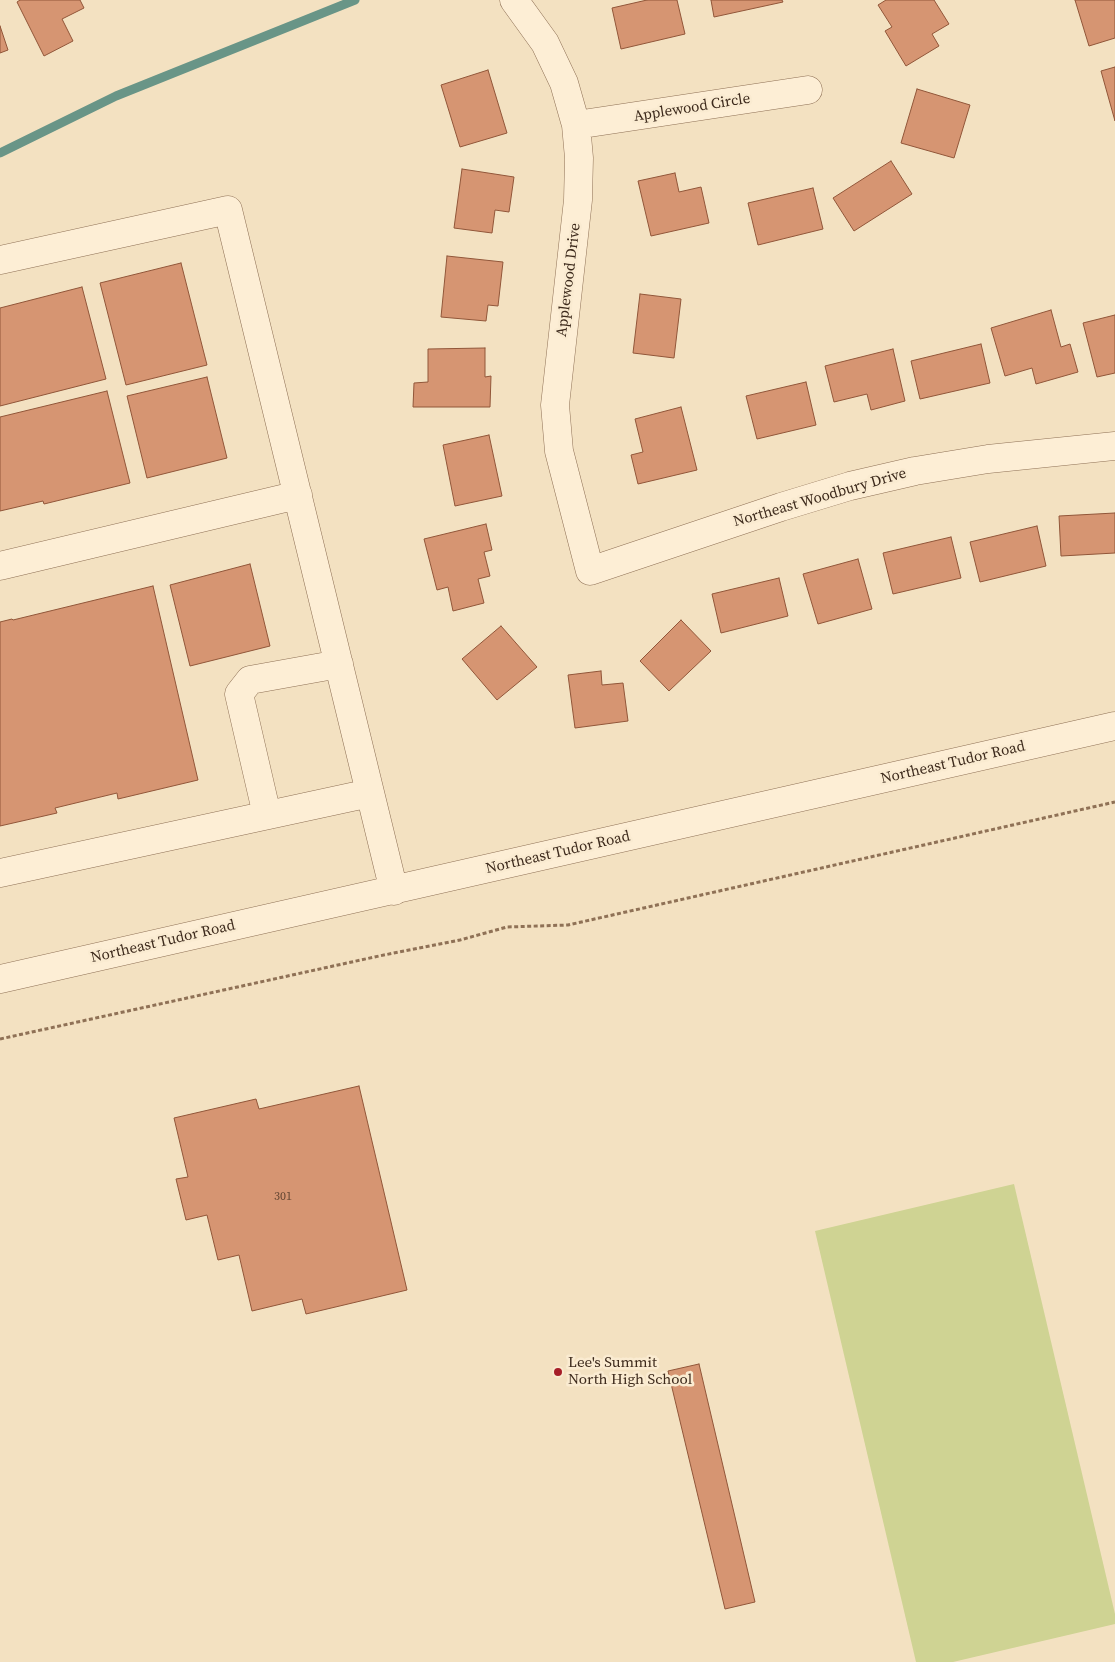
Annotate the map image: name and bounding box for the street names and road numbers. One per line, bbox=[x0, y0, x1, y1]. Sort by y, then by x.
street label: Applewood Circle bbox=[632, 90, 752, 126]
street label: Applewood Drive bbox=[553, 222, 585, 338]
street label: Northeast Woodbury Drive bbox=[731, 465, 909, 531]
street label: Northeast Tudor Road bbox=[879, 738, 1027, 788]
street label: Northeast Tudor Road bbox=[484, 828, 632, 878]
street label: Northeast Tudor Road bbox=[89, 917, 237, 967]

